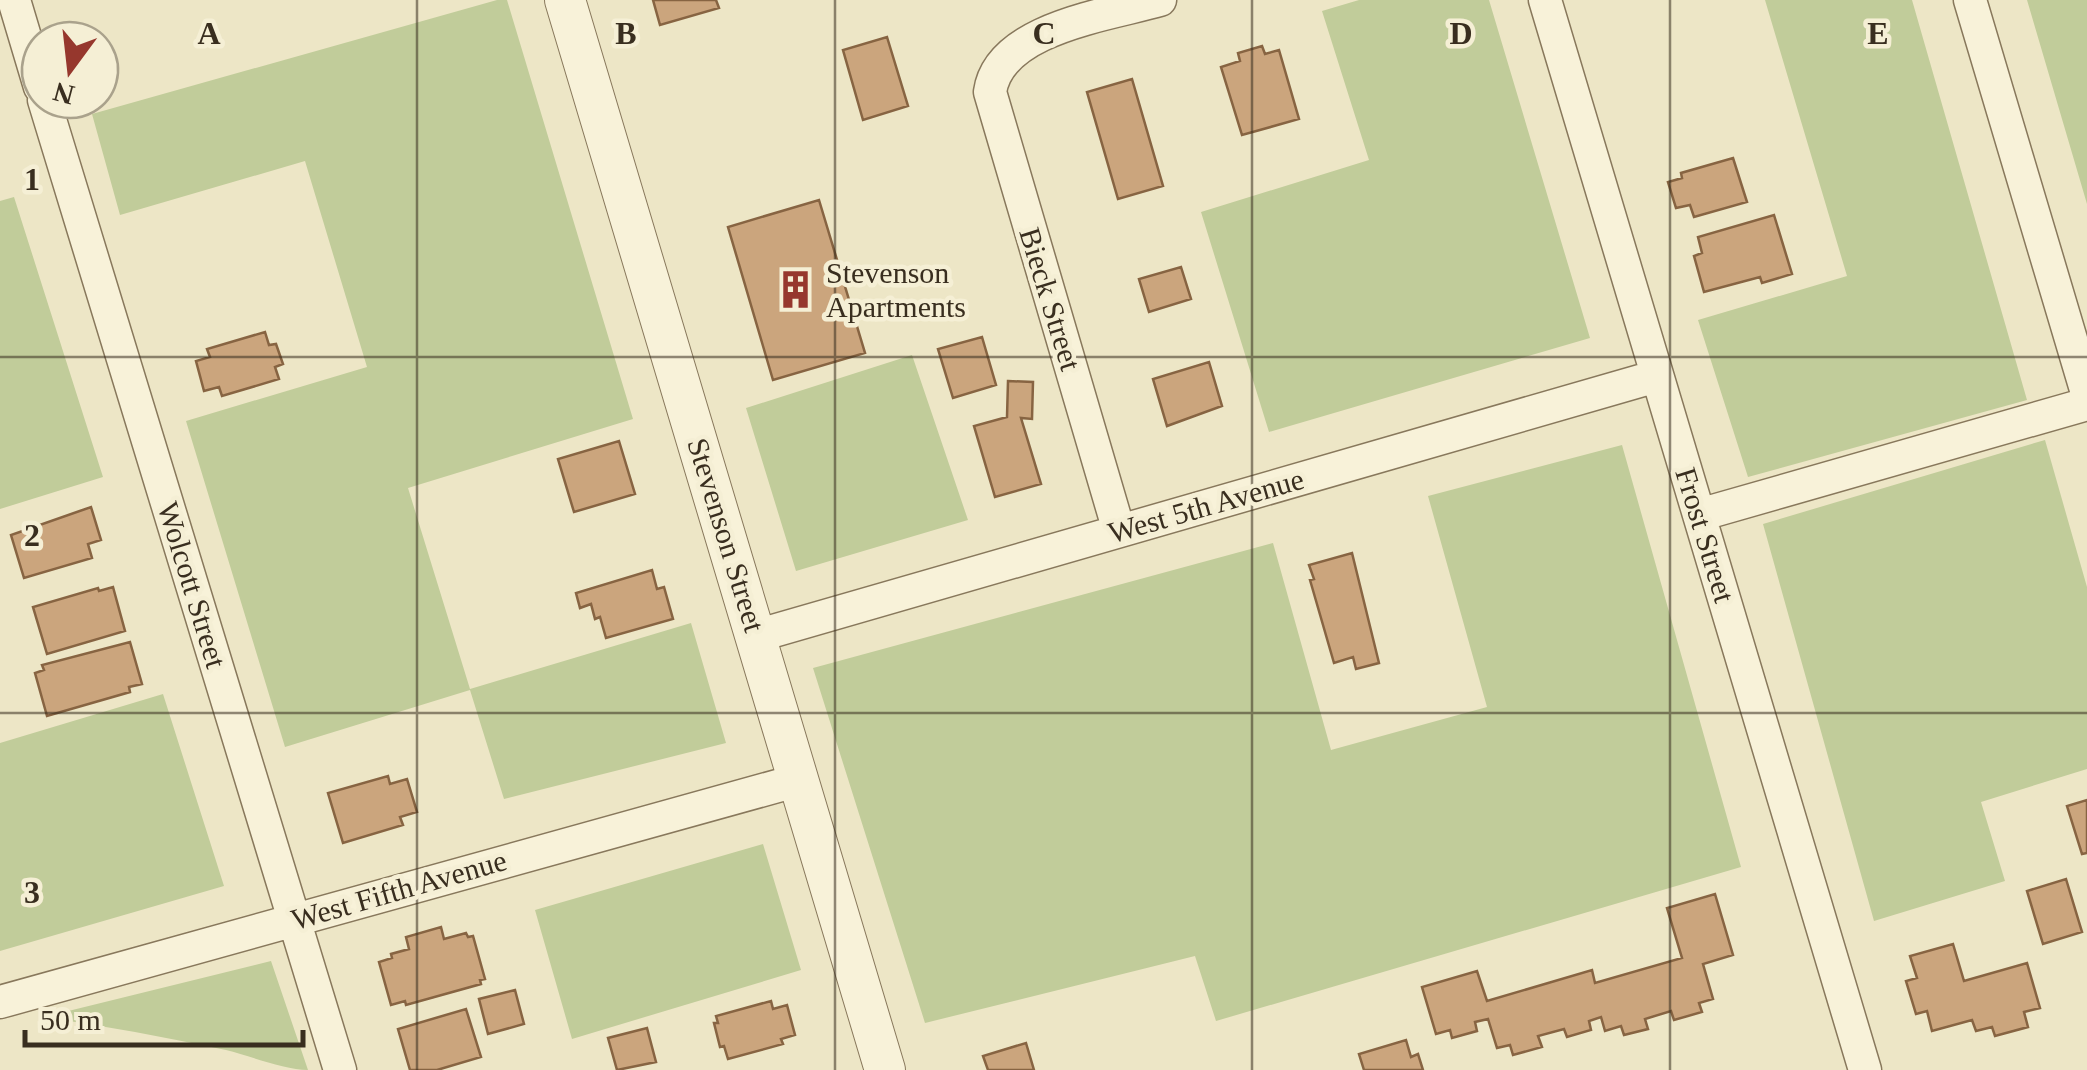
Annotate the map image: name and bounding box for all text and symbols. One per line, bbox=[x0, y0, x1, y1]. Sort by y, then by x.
text: A bbox=[197, 15, 221, 51]
text: B bbox=[615, 15, 637, 51]
text: C bbox=[1032, 15, 1056, 51]
text: D bbox=[1449, 15, 1473, 51]
text: E bbox=[1867, 15, 1889, 51]
north arrow bbox=[20, 20, 120, 120]
text: N bbox=[50, 76, 77, 111]
text: 1 bbox=[24, 161, 40, 197]
street label: Bieck Street bbox=[1013, 224, 1088, 375]
place label: Stevenson Apartments bbox=[826, 256, 966, 323]
building icon: Stevenson Apartments bbox=[775, 269, 817, 311]
street label: Stevenson Street bbox=[681, 434, 772, 636]
street label: West 5th Avenue bbox=[1104, 462, 1307, 549]
street label: Frost Street bbox=[1669, 463, 1742, 607]
street label: Wolcott Street bbox=[152, 498, 234, 672]
text: 2 bbox=[24, 517, 40, 553]
street label: West Fifth Avenue bbox=[288, 843, 510, 936]
text: 3 bbox=[24, 874, 40, 910]
scale bar bbox=[25, 985, 302, 1047]
text: 50 m bbox=[40, 1003, 101, 1036]

